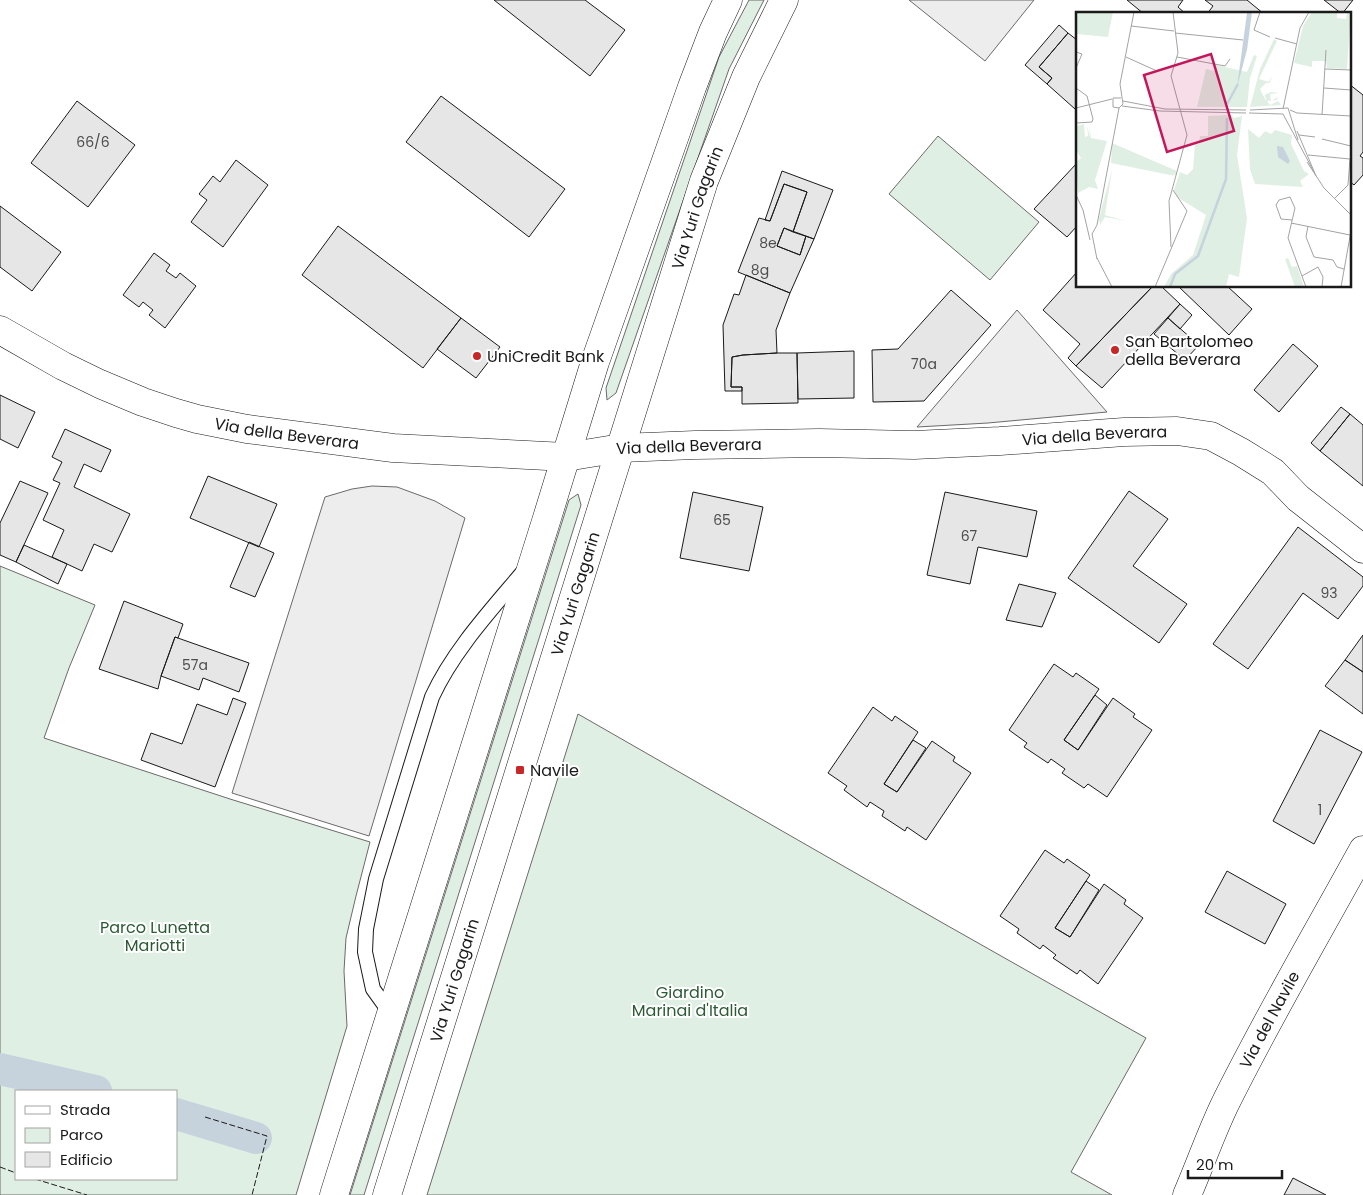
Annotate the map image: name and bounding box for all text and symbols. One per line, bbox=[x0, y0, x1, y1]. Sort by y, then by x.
inset map bbox=[1076, 12, 1350, 288]
house number: 66/6 bbox=[76, 132, 110, 152]
street label: Via Yuri Gagarin bbox=[666, 142, 729, 272]
house number: 8e bbox=[759, 233, 777, 253]
house number: 8g bbox=[751, 260, 769, 280]
place label: San Bartolomeo della Beverara bbox=[1125, 330, 1253, 371]
marker: San Bartolomeo della Beverara bbox=[1109, 344, 1121, 356]
place label: UniCredit Bank bbox=[487, 345, 605, 368]
marker: UniCredit Bank bbox=[471, 350, 483, 362]
house number: 70a bbox=[911, 354, 937, 374]
street label: Via della Beverara bbox=[213, 411, 361, 455]
street label: Via della Beverara bbox=[1021, 420, 1167, 451]
street label: Via della Beverara bbox=[615, 432, 762, 460]
house number: 65 bbox=[713, 510, 731, 530]
house number: 67 bbox=[961, 526, 978, 546]
street label: Via Yuri Gagarin bbox=[545, 529, 605, 659]
house number: 93 bbox=[1320, 583, 1338, 603]
house number: 57a bbox=[182, 655, 208, 675]
place label: Navile bbox=[530, 759, 579, 782]
marker: Navile bbox=[514, 764, 526, 776]
house number: 1 bbox=[1318, 800, 1322, 820]
street label: Via Yuri Gagarin bbox=[424, 915, 484, 1045]
park label: Parco Lunetta Mariotti bbox=[100, 916, 210, 957]
street label: Via del Navile bbox=[1234, 967, 1305, 1072]
park label: Giardino Marinai d'Italia bbox=[632, 981, 748, 1022]
legend bbox=[15, 1090, 178, 1180]
text: Strada bbox=[60, 1099, 110, 1120]
text: Parco bbox=[60, 1124, 103, 1145]
scale bar bbox=[1188, 1148, 1282, 1180]
text: Edificio bbox=[60, 1149, 113, 1170]
text: 20 m bbox=[1196, 1154, 1234, 1175]

